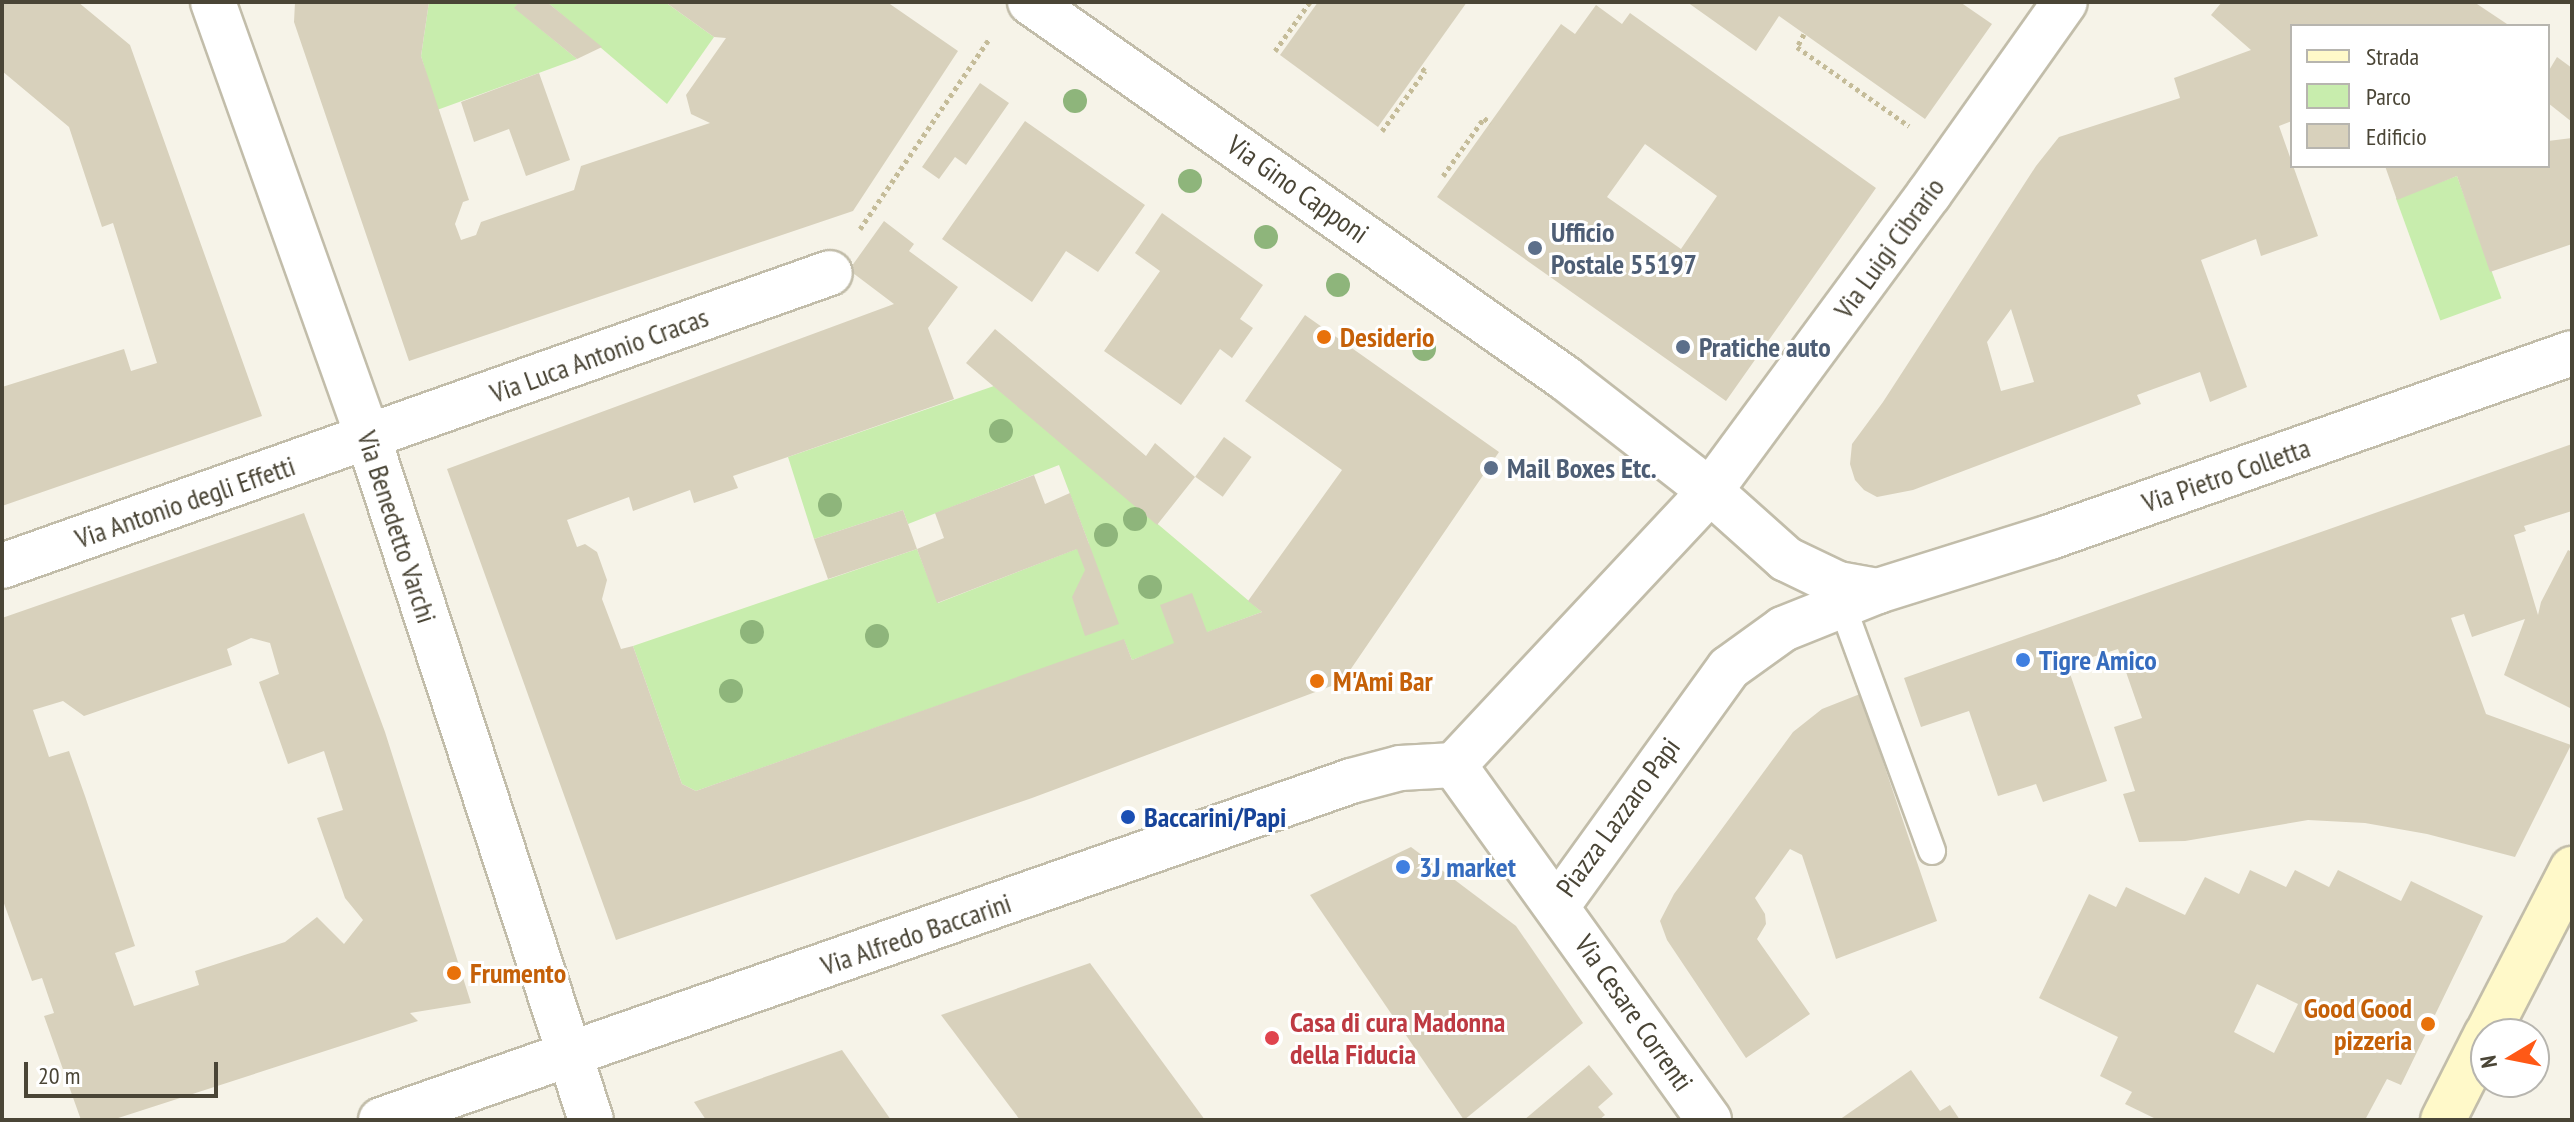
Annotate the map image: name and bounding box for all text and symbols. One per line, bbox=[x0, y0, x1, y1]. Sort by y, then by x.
legend bbox=[2290, 24, 2550, 168]
text: Strada bbox=[2366, 41, 2419, 72]
text: Parco bbox=[2366, 81, 2411, 112]
text: Edificio bbox=[2366, 121, 2427, 152]
street label: Via Gino Capponi bbox=[1221, 128, 1375, 250]
street label: Via Luigi Cibrario bbox=[1827, 171, 1951, 325]
place label: Ufficio Postale 55197 bbox=[1551, 215, 1697, 281]
marker: Ufficio Postale 55197 bbox=[1526, 239, 1544, 257]
street label: Via Luca Antonio Cracas bbox=[485, 300, 713, 410]
place label: Desiderio bbox=[1340, 320, 1434, 354]
marker: Desiderio bbox=[1315, 328, 1333, 346]
place label: Pratiche auto bbox=[1699, 330, 1831, 364]
marker: Pratiche auto bbox=[1674, 338, 1692, 356]
street label: Via Benedetto Varchi bbox=[350, 426, 444, 628]
street label: Via Pietro Colletta bbox=[2138, 431, 2314, 519]
street label: Via Antonio degli Effetti bbox=[70, 449, 300, 555]
place label: Mail Boxes Etc. bbox=[1507, 451, 1657, 485]
marker: Mail Boxes Etc. bbox=[1482, 459, 1500, 477]
place label: Tigre Amico bbox=[2039, 643, 2158, 677]
marker: Tigre Amico bbox=[2014, 651, 2032, 669]
place label: M'Ami Bar bbox=[1333, 664, 1433, 698]
marker: M'Ami Bar bbox=[1308, 672, 1326, 690]
street label: Piazza Lazzaro Papi bbox=[1549, 731, 1687, 903]
place label: Baccarini/Papi bbox=[1144, 800, 1286, 834]
marker: Baccarini/Papi bbox=[1119, 808, 1137, 826]
place label: 3J market bbox=[1419, 850, 1516, 884]
marker: 3J market bbox=[1394, 858, 1412, 876]
street label: Via Alfredo Baccarini bbox=[816, 886, 1016, 982]
street label: Via Cesare Correnti bbox=[1568, 929, 1700, 1097]
place label: Frumento bbox=[470, 956, 566, 990]
marker: Frumento bbox=[445, 964, 463, 982]
place label: Good Good pizzeria bbox=[2303, 991, 2412, 1057]
place label: Casa di cura Madonna della Fiducia bbox=[1290, 1005, 1505, 1071]
marker: Good Good pizzeria bbox=[2419, 1015, 2437, 1033]
north arrow bbox=[2470, 1018, 2550, 1098]
marker: Casa di cura Madonna della Fiducia bbox=[1261, 1027, 1283, 1049]
scale bar bbox=[28, 1046, 222, 1096]
text: N bbox=[2474, 1054, 2503, 1070]
text: 20 m bbox=[38, 1060, 80, 1091]

